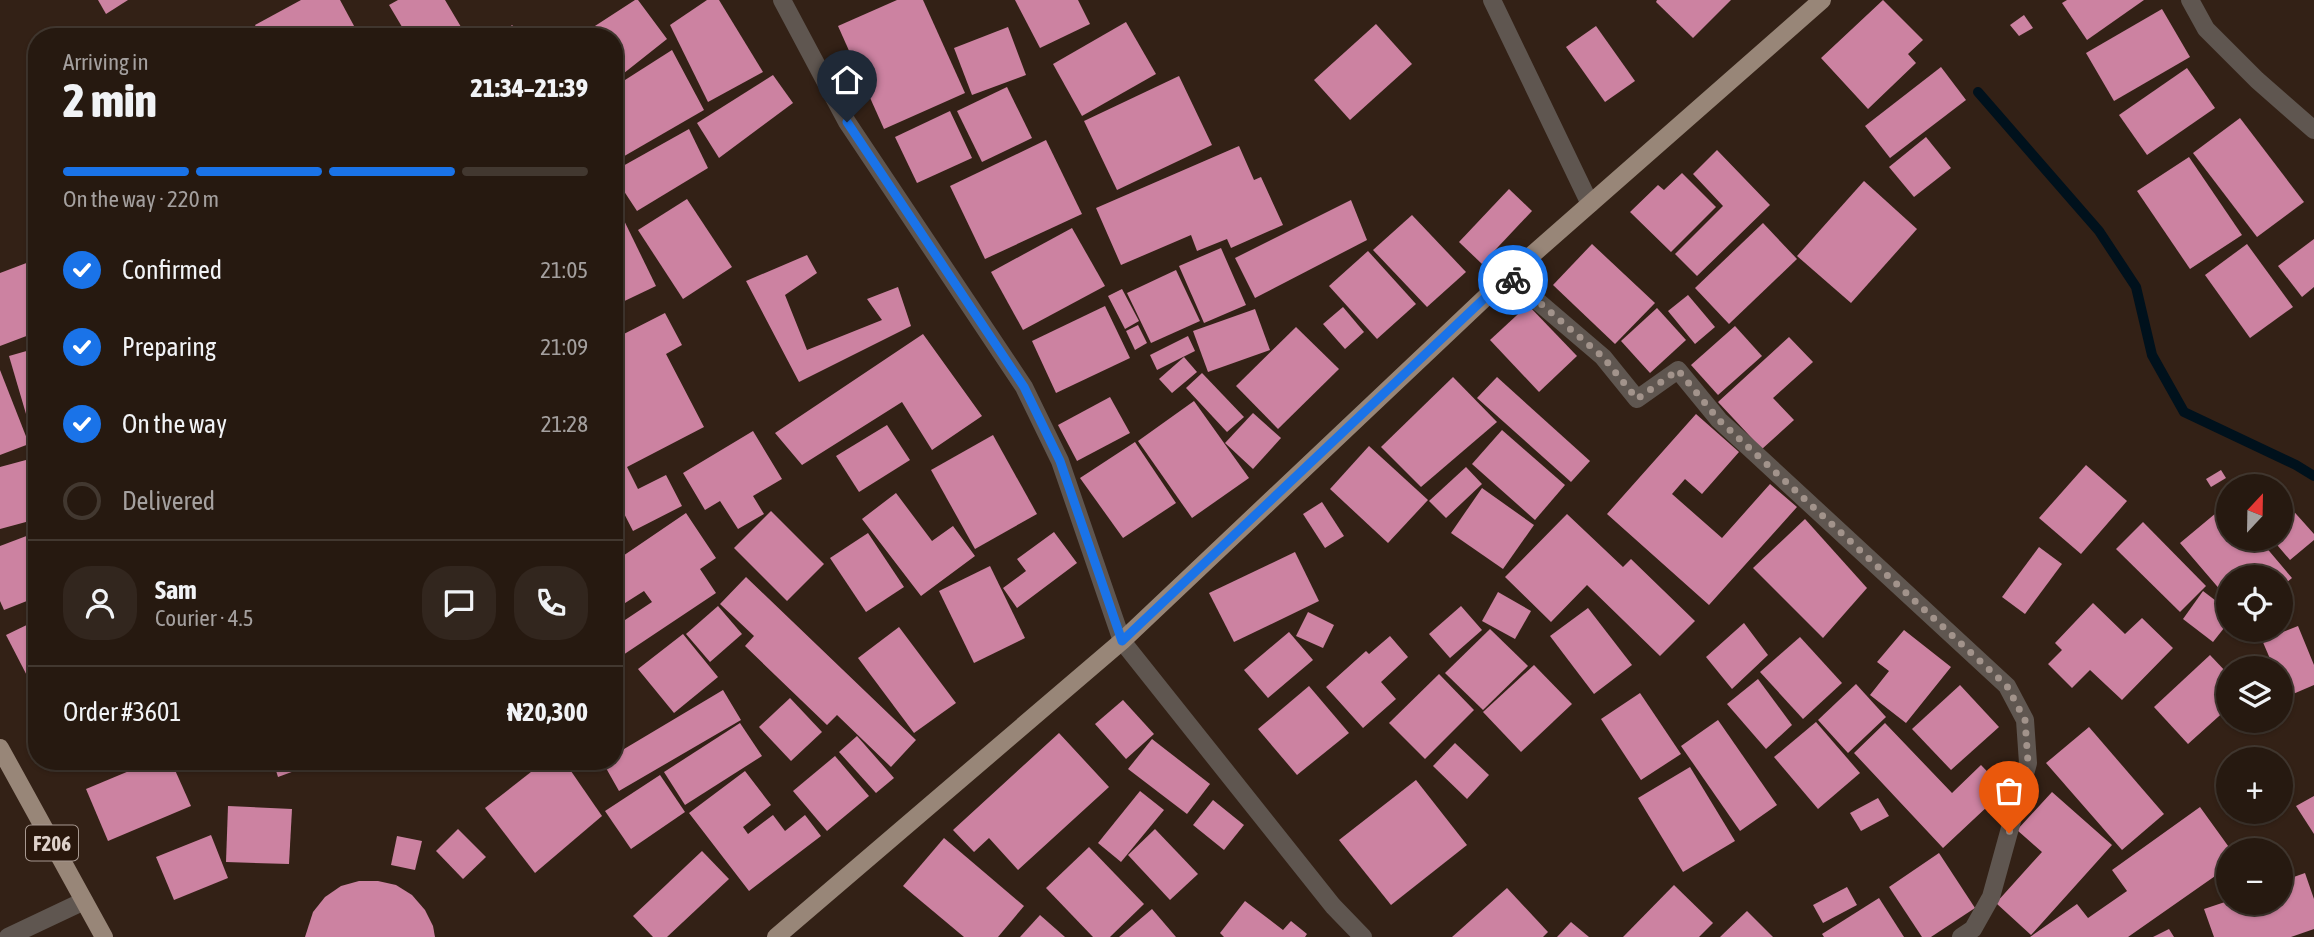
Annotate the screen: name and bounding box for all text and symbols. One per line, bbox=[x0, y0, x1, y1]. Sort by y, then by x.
text: Arriving in bbox=[63, 49, 149, 75]
pin bbox=[817, 50, 877, 122]
icon: home bbox=[828, 61, 866, 99]
text: 21:34–21:39 bbox=[471, 73, 588, 103]
text: 2 min bbox=[63, 74, 157, 127]
text: On the way · 220 m bbox=[63, 186, 219, 212]
courier bbox=[1478, 245, 1548, 315]
icon: check bbox=[63, 251, 101, 289]
text: Confirmed bbox=[122, 255, 222, 285]
text: 21:05 bbox=[540, 257, 588, 283]
icon: bike bbox=[1494, 261, 1532, 299]
icon: check bbox=[63, 328, 101, 366]
text: Preparing bbox=[122, 332, 216, 362]
text: 21:09 bbox=[540, 334, 588, 360]
icon: check bbox=[63, 405, 101, 443]
text: On the way bbox=[122, 409, 227, 439]
text: 21:28 bbox=[541, 411, 588, 437]
north arrow bbox=[2216, 474, 2292, 551]
map controls bbox=[2216, 474, 2293, 915]
text: Delivered bbox=[122, 486, 215, 516]
button: locate bbox=[2216, 565, 2293, 642]
button: person bbox=[63, 566, 137, 640]
button: chat bbox=[422, 566, 496, 640]
button: phone bbox=[514, 566, 588, 640]
text: Sam bbox=[155, 575, 197, 605]
text: Courier · 4.5 bbox=[155, 605, 254, 631]
button: layers bbox=[2216, 656, 2293, 733]
text: Order #3601 bbox=[63, 697, 182, 727]
text: ₦20,300 bbox=[507, 697, 588, 727]
button: + bbox=[2216, 747, 2293, 824]
pin bbox=[1979, 761, 2039, 833]
icon: bag bbox=[1990, 772, 2028, 810]
road number: F206 bbox=[26, 826, 78, 860]
button: − bbox=[2216, 838, 2293, 915]

